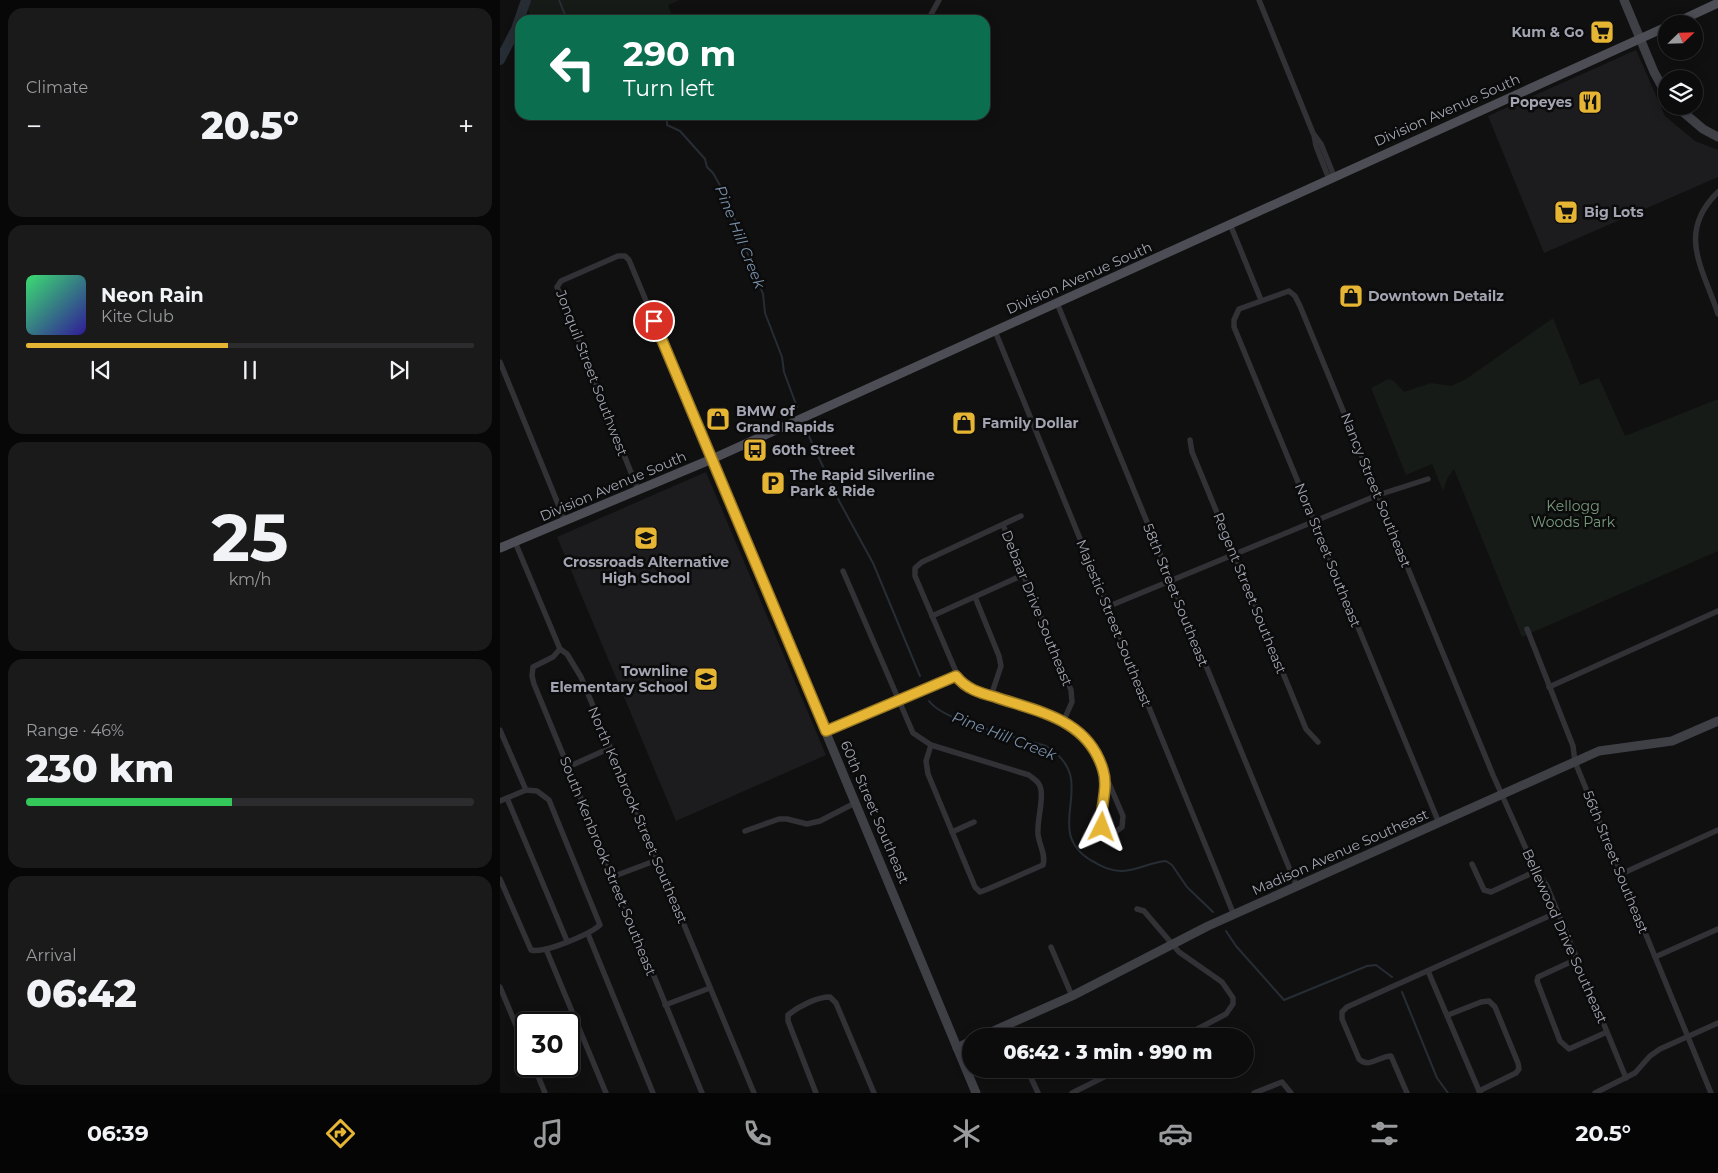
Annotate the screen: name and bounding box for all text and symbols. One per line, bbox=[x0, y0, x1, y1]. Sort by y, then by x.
north arrow bbox=[1658, 15, 1702, 60]
map controls bbox=[1658, 15, 1703, 115]
supermarket icon: Kum & Go bbox=[1589, 19, 1615, 45]
place label: Kum & Go bbox=[1511, 23, 1584, 41]
text: 290 m bbox=[623, 32, 736, 75]
icon: left bbox=[540, 35, 605, 100]
street label: Division Avenue South bbox=[1371, 70, 1523, 150]
button: layers bbox=[1658, 70, 1703, 115]
text: Turn left bbox=[623, 75, 715, 102]
text: Climate bbox=[26, 78, 88, 97]
restaurant icon: Popeyes bbox=[1577, 89, 1603, 115]
place label: Popeyes bbox=[1510, 93, 1573, 111]
text: 20.5° bbox=[201, 102, 299, 149]
text: − bbox=[26, 109, 42, 143]
text: + bbox=[458, 109, 474, 143]
water label: Pine Hill Creek bbox=[711, 182, 770, 292]
supermarket icon: Big Lots bbox=[1553, 199, 1579, 225]
place label: Big Lots bbox=[1584, 203, 1644, 221]
street label: Division Avenue South bbox=[1003, 238, 1155, 318]
shop icon: Downtown Detailz bbox=[1338, 283, 1364, 309]
text: Neon Rain bbox=[101, 284, 204, 307]
street label: Jonquil Street Southwest bbox=[552, 287, 632, 459]
place label: Downtown Detailz bbox=[1368, 287, 1504, 305]
pin bbox=[633, 300, 675, 342]
text: Kite Club bbox=[101, 307, 174, 326]
icon: arrive bbox=[640, 307, 668, 335]
icon: previous bbox=[87, 356, 115, 384]
icon: pause bbox=[236, 356, 264, 384]
icon: next bbox=[385, 356, 413, 384]
place label: BMW of Grand Rapids bbox=[736, 402, 835, 436]
shop icon: BMW of Grand Rapids bbox=[705, 406, 731, 432]
shop icon: Family Dollar bbox=[951, 410, 977, 436]
street label: Nancy Street Southeast bbox=[1337, 410, 1415, 570]
place label: Family Dollar bbox=[982, 414, 1079, 432]
bus stop icon: 60th Street bbox=[742, 437, 768, 463]
place label: 60th Street bbox=[772, 441, 855, 459]
street label: Division Avenue South bbox=[537, 447, 689, 525]
place label: The Rapid Silverline Park & Ride bbox=[790, 466, 935, 500]
parking icon: The Rapid Silverline Park & Ride bbox=[760, 470, 786, 496]
street label: Nora Street Southeast bbox=[1291, 480, 1365, 630]
park label: Kellogg Woods Park bbox=[1531, 497, 1616, 531]
text: 25 bbox=[211, 498, 289, 577]
street label: Regent Street Southeast bbox=[1209, 510, 1291, 677]
street label: 58th Street Southeast bbox=[1139, 521, 1213, 669]
school or university icon: Crossroads Alternative High School bbox=[633, 525, 659, 551]
street label: Debaar Drive Southeast bbox=[997, 527, 1077, 689]
street label: Majestic Street Southeast bbox=[1072, 537, 1156, 710]
place label: Crossroads Alternative High School bbox=[563, 553, 729, 587]
text: km/h bbox=[229, 570, 271, 589]
place label: Townline Elementary School bbox=[550, 662, 688, 696]
school or university icon: Townline Elementary School bbox=[693, 666, 719, 692]
street label: North Kenbrook Street Southeast bbox=[584, 704, 692, 926]
water label: Pine Hill Creek bbox=[950, 707, 1060, 764]
text: Range · 46% bbox=[26, 721, 124, 740]
street label: 60th Street Southeast bbox=[837, 738, 913, 887]
text: 230 km bbox=[26, 745, 174, 792]
street label: South Kenbrook Street Southeast bbox=[556, 754, 660, 978]
street label: 56th Street Southeast bbox=[1579, 788, 1653, 936]
position arrow bbox=[1075, 800, 1127, 852]
street label: Madison Avenue Southeast bbox=[1249, 805, 1431, 899]
street label: Bellewood Drive Southeast bbox=[1518, 846, 1612, 1026]
text: Arrival bbox=[26, 946, 76, 965]
text: 06:42 bbox=[26, 970, 137, 1017]
speed limit sign: 30 bbox=[515, 1012, 580, 1077]
text: 06:42 · 3 min · 990 m bbox=[1004, 1041, 1212, 1064]
icon: directions bbox=[323, 1116, 358, 1151]
icon: music bbox=[531, 1116, 566, 1151]
icon: phone bbox=[740, 1116, 775, 1151]
icon: climate bbox=[949, 1116, 984, 1151]
icon: car bbox=[1158, 1116, 1193, 1151]
icon: filters bbox=[1367, 1116, 1402, 1151]
text: 06:39 bbox=[87, 1120, 149, 1147]
text: 20.5° bbox=[1575, 1120, 1631, 1147]

